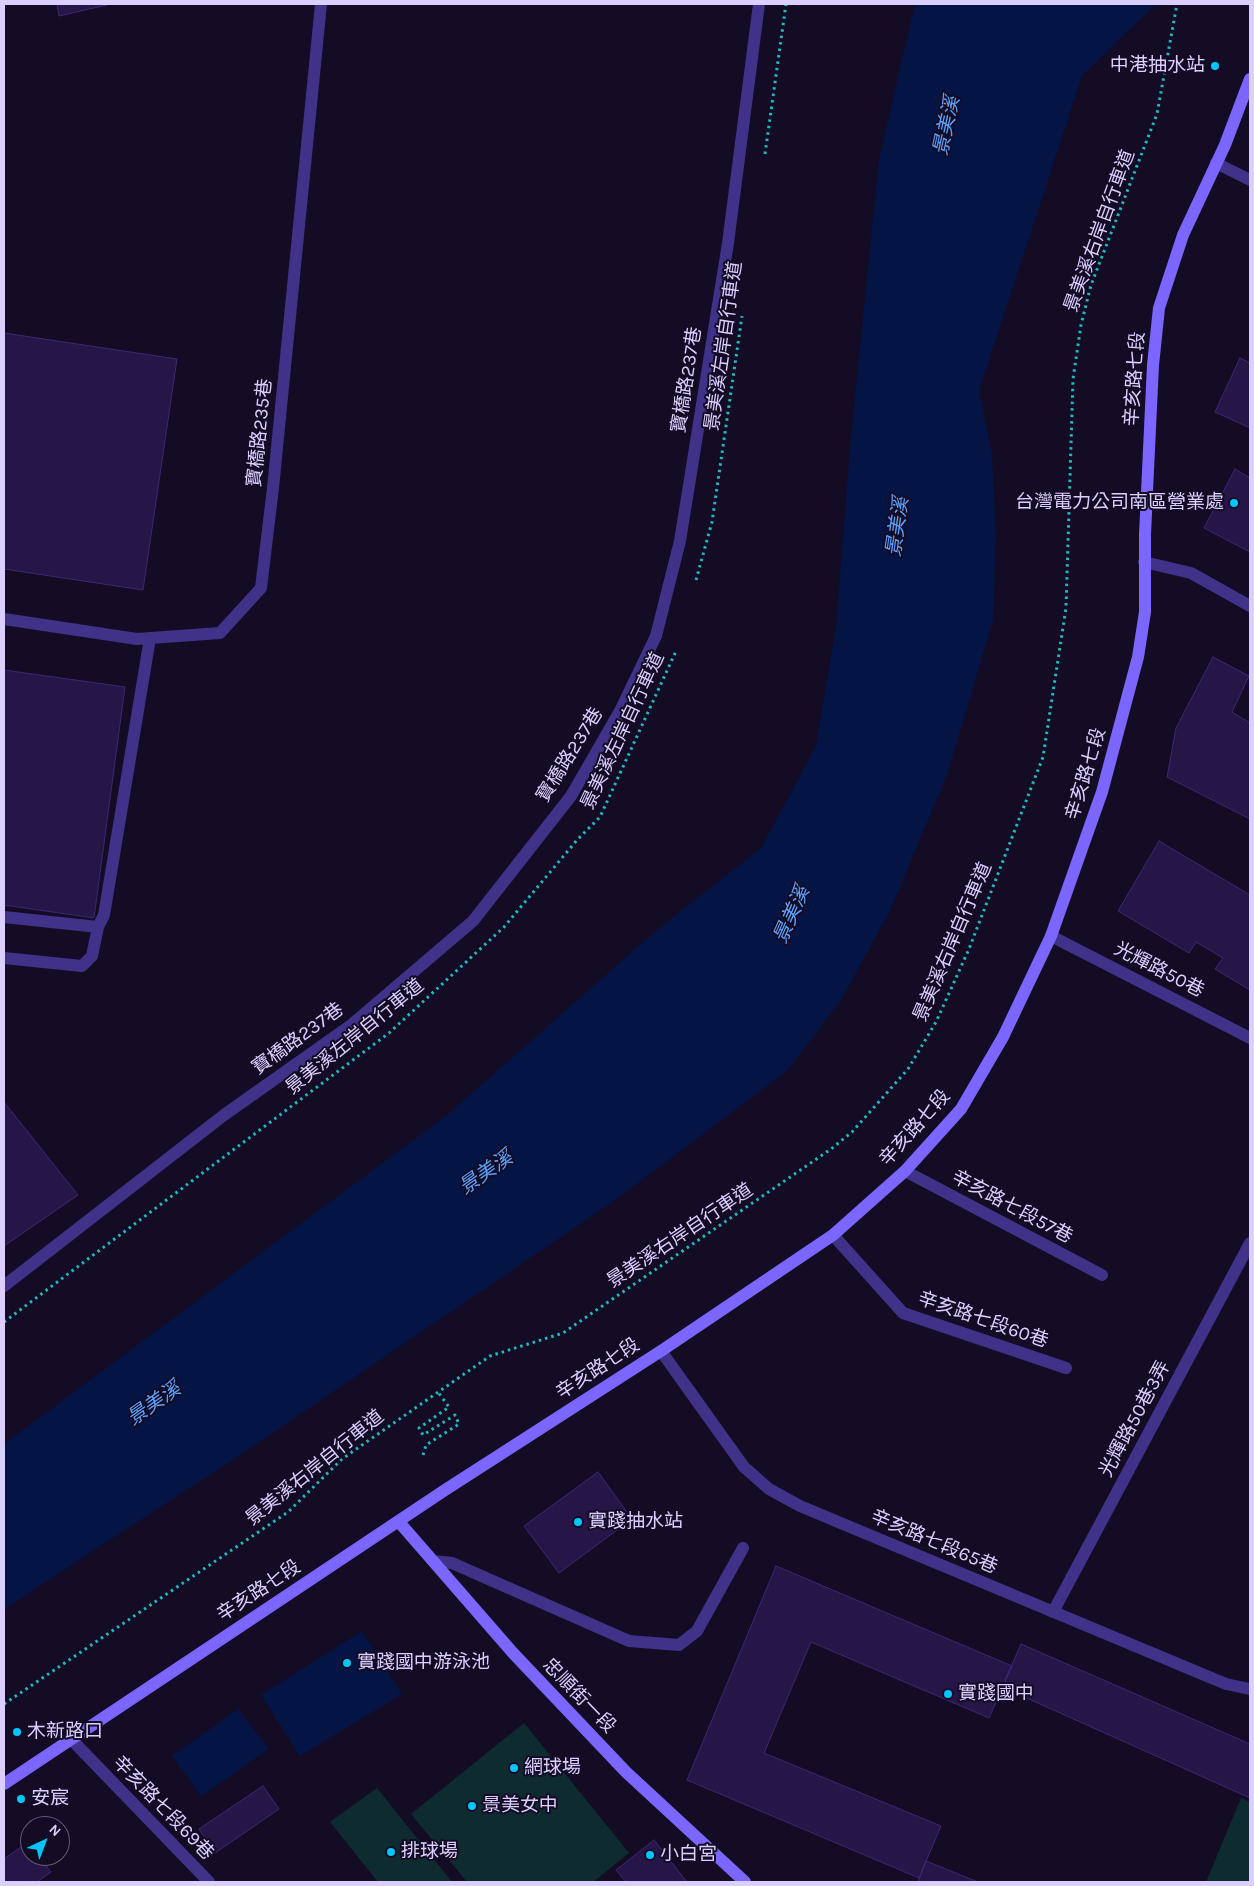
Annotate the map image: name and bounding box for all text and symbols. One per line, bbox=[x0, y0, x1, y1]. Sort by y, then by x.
place label: 中港抽水站 bbox=[1110, 55, 1205, 77]
marker: 中港抽水站 bbox=[1209, 60, 1221, 72]
water label: 景美溪 bbox=[929, 94, 965, 158]
street label: 景美溪右岸自行車道 bbox=[1060, 147, 1140, 315]
street label: 景美溪左岸自行車道 bbox=[701, 260, 747, 432]
street label: 寶橋路237巷 bbox=[667, 325, 707, 435]
street label: 辛亥路七段 bbox=[1120, 331, 1150, 427]
street label: 寶橋路235巷 bbox=[243, 378, 277, 488]
place label: 台灣電力公司南區營業處 bbox=[1015, 492, 1224, 514]
water label: 景美溪 bbox=[882, 496, 914, 558]
marker: 台灣電力公司南區營業處 bbox=[1228, 497, 1240, 509]
street label: 景美溪左岸自行車道 bbox=[577, 649, 669, 813]
street label: 寶橋路237巷 bbox=[532, 704, 608, 806]
street label: 辛亥路七段 bbox=[1061, 725, 1111, 823]
street label: 景美溪右岸自行車道 bbox=[909, 859, 997, 1025]
water label: 景美溪 bbox=[769, 883, 815, 947]
street label: 光輝路50巷 bbox=[1110, 938, 1208, 1002]
street label: 景美溪左岸自行車道 bbox=[281, 974, 429, 1100]
street label: 寶橋路237巷 bbox=[248, 998, 348, 1080]
street label: 辛亥路七段 bbox=[875, 1085, 955, 1171]
water label: 景美溪 bbox=[455, 1146, 517, 1200]
street label: 辛亥路七段57巷 bbox=[948, 1166, 1076, 1248]
street label: 景美溪右岸自行車道 bbox=[603, 1179, 757, 1293]
street label: 辛亥路七段60巷 bbox=[915, 1287, 1051, 1353]
street label: 辛亥路七段 bbox=[552, 1334, 644, 1404]
street label: 光輝路50巷3弄 bbox=[1095, 1357, 1175, 1481]
water label: 景美溪 bbox=[123, 1377, 185, 1431]
street label: 景美溪右岸自行車道 bbox=[241, 1405, 389, 1531]
street label: 辛亥路七段65巷 bbox=[867, 1505, 1001, 1579]
place label: 實踐抽水站 bbox=[588, 1511, 683, 1533]
marker: 實踐抽水站 bbox=[572, 1516, 584, 1528]
street label: 辛亥路七段 bbox=[213, 1556, 305, 1626]
place label: 實踐國中游泳池 bbox=[357, 1652, 490, 1674]
street label: 忠順街一段 bbox=[538, 1654, 620, 1738]
marker: 實踐國中游泳池 bbox=[341, 1657, 353, 1669]
place label: 實踐國中 bbox=[958, 1683, 1034, 1705]
marker: 實踐國中 bbox=[942, 1688, 954, 1700]
place label: 木新路口 bbox=[27, 1721, 103, 1743]
marker: 木新路口 bbox=[11, 1726, 23, 1738]
street label: 辛亥路七段69巷 bbox=[108, 1751, 218, 1865]
place label: 網球場 bbox=[524, 1757, 581, 1779]
marker: 網球場 bbox=[508, 1762, 520, 1774]
place label: 安宸 bbox=[31, 1788, 69, 1810]
marker: 安宸 bbox=[15, 1793, 27, 1805]
place label: 景美女中 bbox=[482, 1795, 558, 1817]
marker: 景美女中 bbox=[466, 1800, 478, 1812]
north arrow bbox=[20, 1816, 70, 1866]
text: N bbox=[45, 1821, 64, 1840]
place label: 排球場 bbox=[401, 1841, 458, 1863]
place label: 小白宮 bbox=[660, 1844, 717, 1866]
marker: 排球場 bbox=[385, 1846, 397, 1858]
marker: 小白宮 bbox=[644, 1849, 656, 1861]

